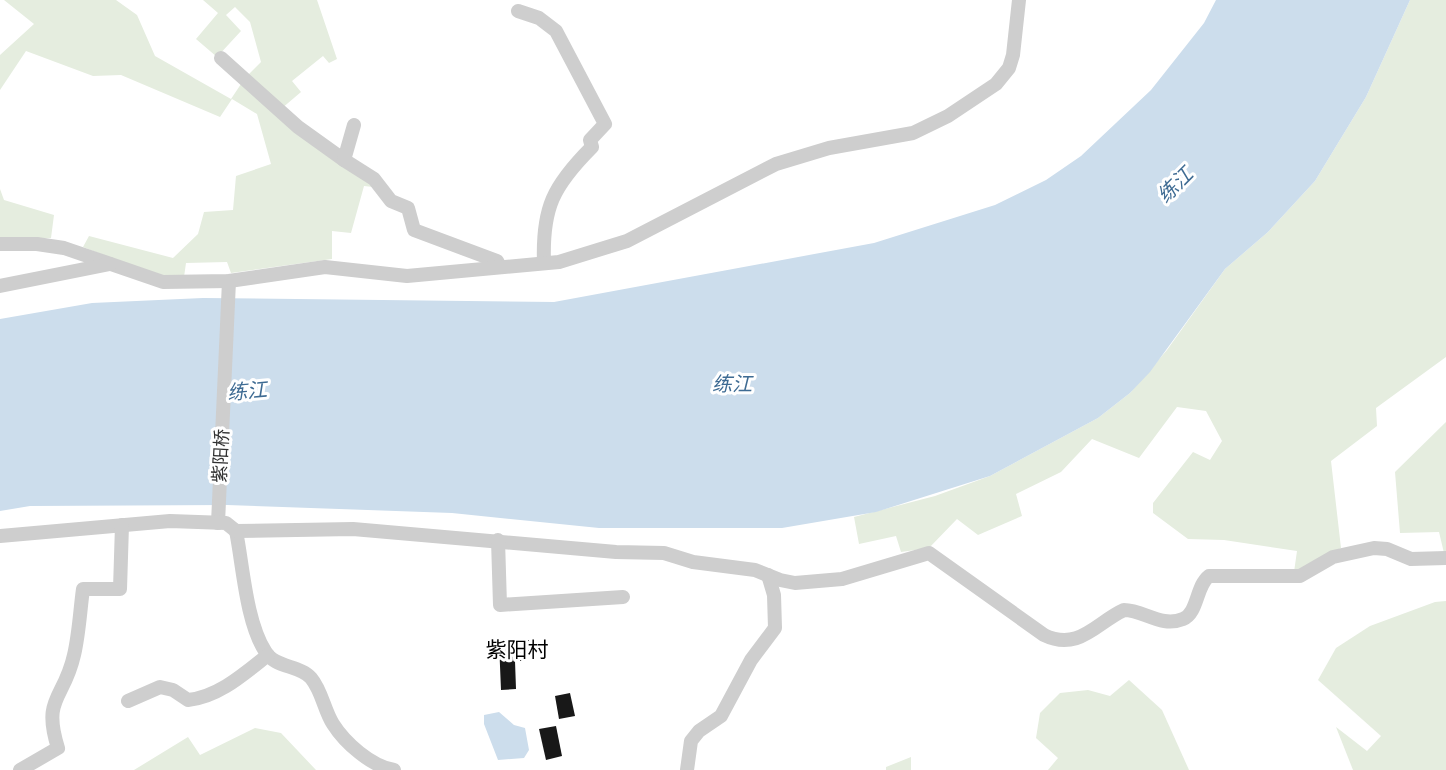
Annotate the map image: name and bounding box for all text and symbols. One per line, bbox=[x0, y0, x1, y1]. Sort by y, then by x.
water label: 练江 bbox=[1152, 161, 1200, 208]
water label: 练江 bbox=[712, 372, 754, 397]
water label: 练江 bbox=[226, 377, 270, 406]
street label: 紫阳桥 bbox=[209, 428, 233, 484]
district label: 紫阳村 bbox=[486, 637, 549, 663]

